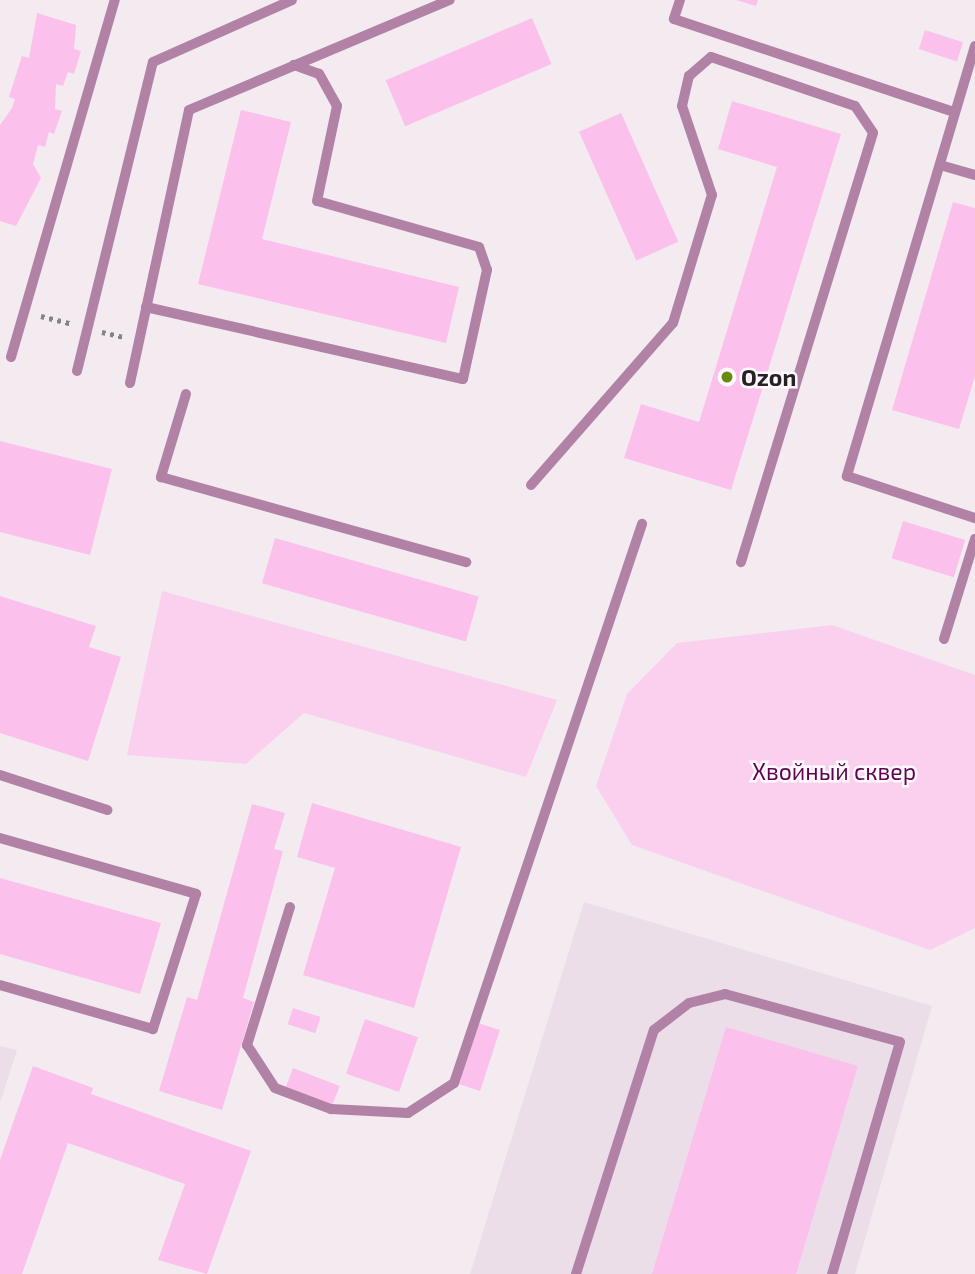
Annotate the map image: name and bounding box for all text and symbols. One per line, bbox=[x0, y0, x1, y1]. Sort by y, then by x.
place label: Ozon bbox=[741, 363, 796, 391]
marker: Ozon bbox=[719, 369, 735, 385]
park label: Хвойный сквер bbox=[752, 757, 916, 785]

